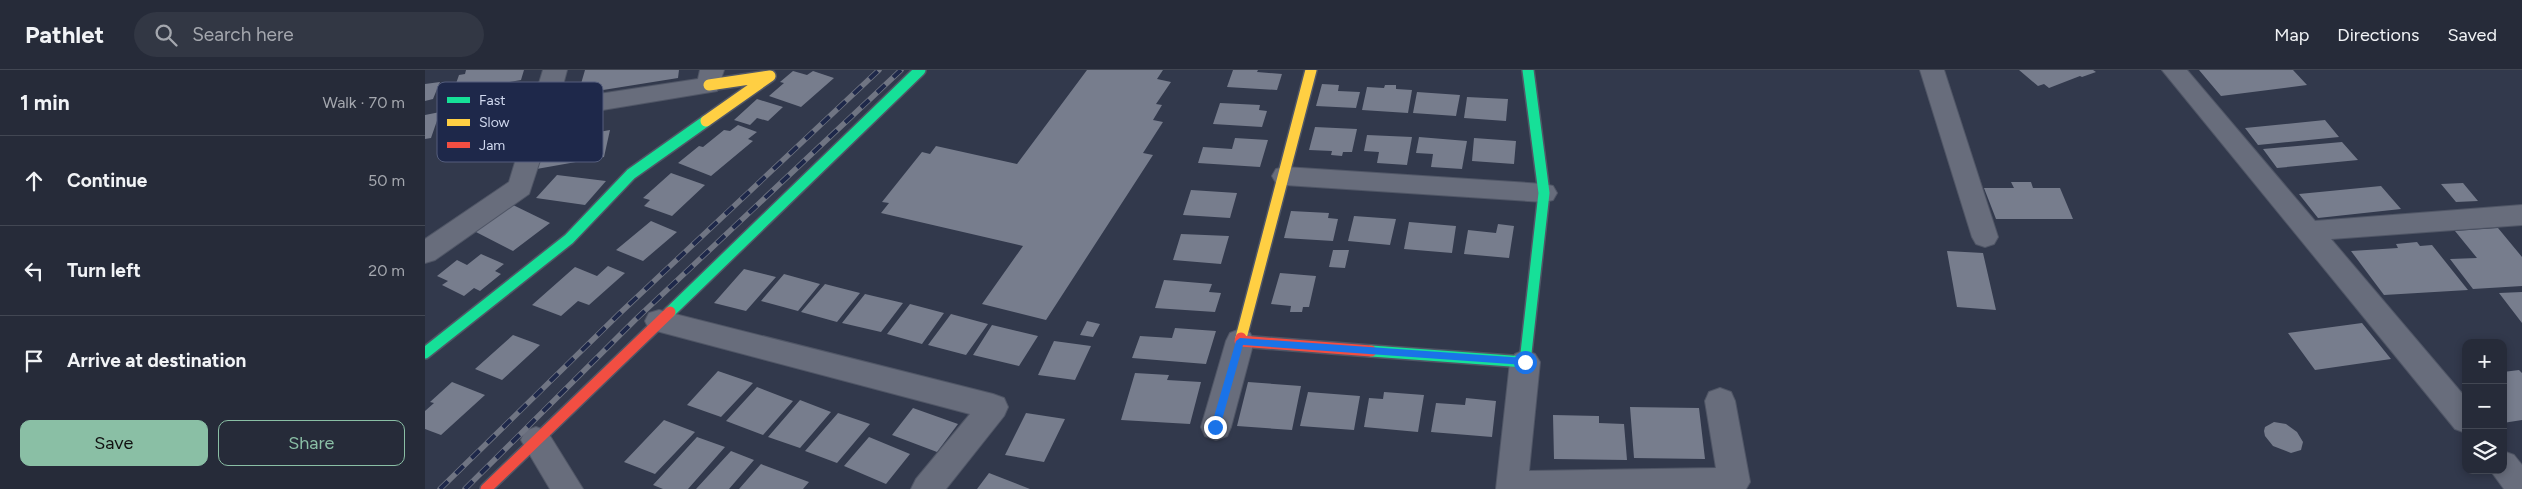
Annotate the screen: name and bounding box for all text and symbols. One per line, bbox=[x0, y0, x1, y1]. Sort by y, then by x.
search box bbox=[134, 12, 484, 57]
text: Pathlet bbox=[25, 20, 104, 49]
icon: search bbox=[152, 21, 180, 49]
text: Search here bbox=[192, 23, 294, 46]
text: Map bbox=[2274, 24, 2309, 46]
text: Directions bbox=[2337, 24, 2419, 46]
text: Saved bbox=[2447, 24, 2497, 46]
legend bbox=[437, 82, 603, 162]
text: 1 min bbox=[20, 90, 70, 115]
text: Fast bbox=[479, 92, 505, 109]
text: Walk · 70 m bbox=[322, 93, 405, 112]
text: Slow bbox=[479, 114, 510, 131]
text: Jam bbox=[479, 137, 505, 154]
icon: ahead bbox=[20, 167, 48, 195]
text: Continue bbox=[67, 169, 147, 192]
text: 50 m bbox=[368, 171, 405, 190]
icon: left bbox=[20, 257, 48, 285]
text: Turn left bbox=[67, 259, 141, 282]
text: 20 m bbox=[368, 261, 405, 280]
map controls bbox=[2462, 339, 2507, 474]
button: + bbox=[2462, 339, 2507, 384]
icon: arrive bbox=[20, 347, 48, 375]
text: Arrive at destination bbox=[67, 349, 246, 372]
route start bbox=[1514, 351, 1537, 374]
button: − bbox=[2462, 384, 2507, 429]
route end bbox=[1204, 416, 1227, 439]
button: Save bbox=[20, 420, 208, 466]
button: Share bbox=[218, 420, 405, 466]
button: layers bbox=[2462, 429, 2507, 474]

